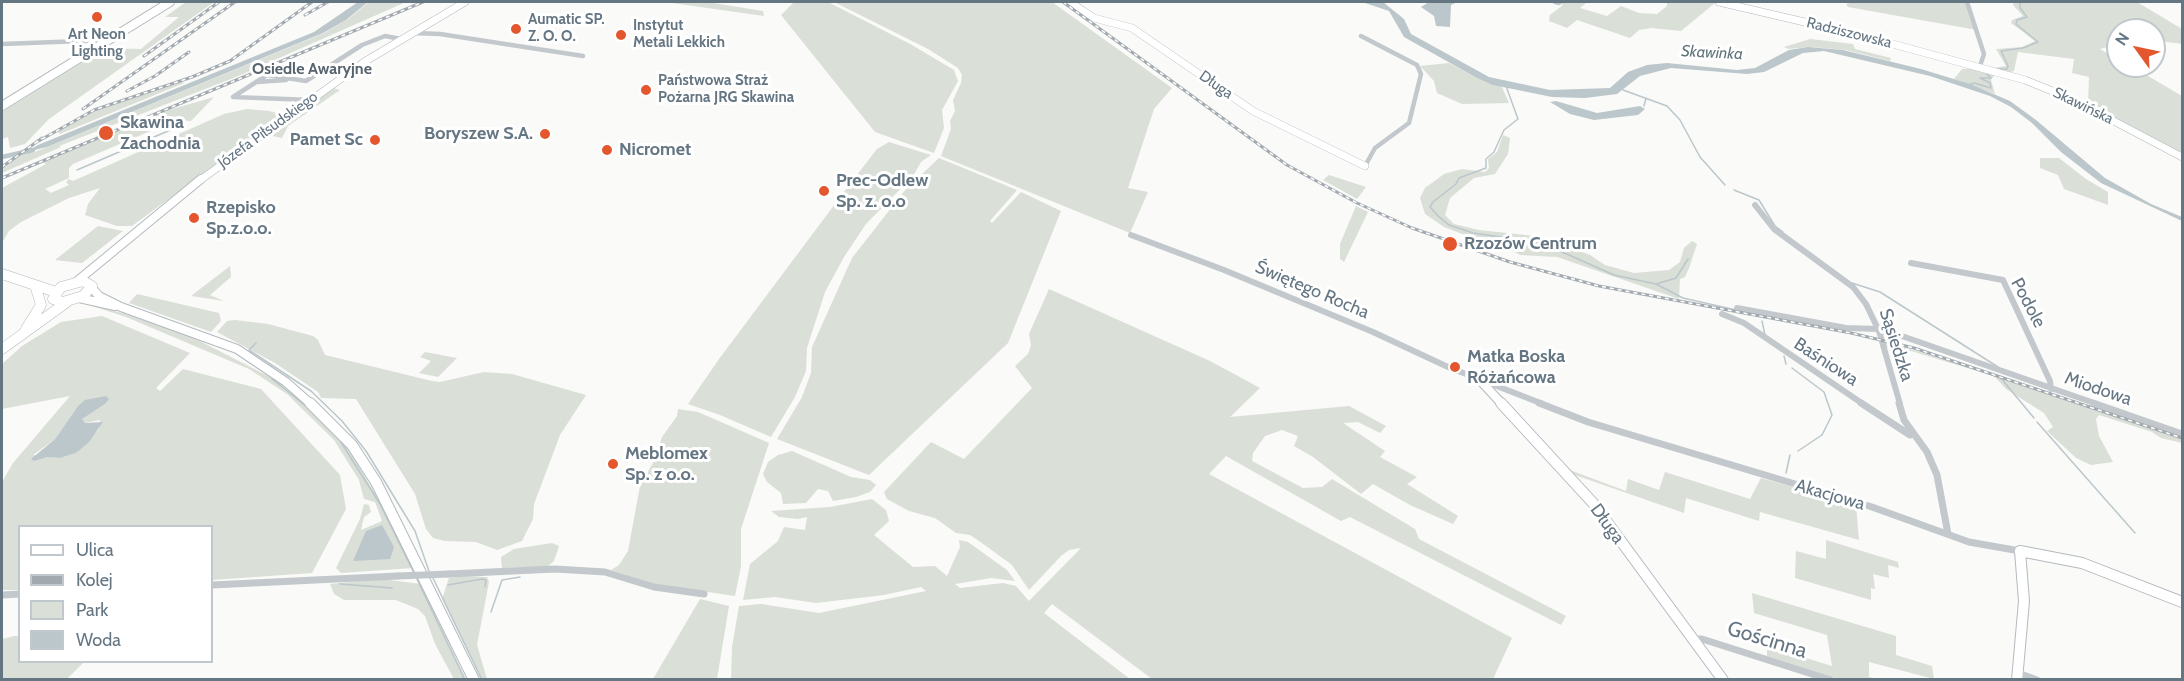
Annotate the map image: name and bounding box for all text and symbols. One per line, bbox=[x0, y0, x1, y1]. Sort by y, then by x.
marker: Art Neon Lighting bbox=[90, 10, 104, 24]
place label: Aumatic SP. Z. O. O. bbox=[528, 11, 605, 46]
street label: Radziszowska bbox=[1805, 14, 1893, 52]
place label: Instytut Metali Lekkich bbox=[633, 17, 725, 52]
north arrow bbox=[2106, 18, 2166, 78]
marker: Aumatic SP. Z. O. O. bbox=[509, 22, 523, 36]
place label: Art Neon Lighting bbox=[68, 26, 126, 61]
marker: Instytut Metali Lekkich bbox=[614, 28, 628, 42]
text: N bbox=[2111, 29, 2133, 49]
water label: Skawinka bbox=[1681, 42, 1743, 64]
district label: Osiedle Awaryjne bbox=[252, 59, 372, 79]
street label: Długa bbox=[1196, 67, 1236, 103]
place label: Państwowa Straż Pożarna JRG Skawina bbox=[658, 72, 794, 107]
marker: Państwowa Straż Pożarna JRG Skawina bbox=[639, 83, 653, 97]
street label: Skawińska bbox=[2050, 84, 2116, 128]
street label: Józefa Piłsudskiego bbox=[215, 88, 321, 172]
place label: Skawina Zachodnia bbox=[120, 112, 201, 154]
place label: Boryszew S.A. bbox=[424, 123, 533, 145]
marker: Skawina Zachodnia bbox=[97, 124, 115, 142]
marker: Boryszew S.A. bbox=[538, 127, 552, 141]
place label: Pamet Sc bbox=[290, 129, 363, 151]
marker: Pamet Sc bbox=[368, 133, 382, 147]
place label: Nicromet bbox=[619, 139, 691, 161]
marker: Nicromet bbox=[600, 143, 614, 157]
place label: Prec-Odlew Sp. z. o.o bbox=[836, 170, 928, 213]
marker: Prec-Odlew Sp. z. o.o bbox=[817, 184, 831, 198]
place label: Rzepisko Sp.z.o.o. bbox=[206, 197, 276, 240]
marker: Rzepisko Sp.z.o.o. bbox=[187, 211, 201, 225]
place label: Rzozów Centrum bbox=[1464, 233, 1597, 255]
marker: Rzozów Centrum bbox=[1441, 235, 1459, 253]
street label: Świętego Rocha bbox=[1252, 256, 1372, 324]
street label: Podole bbox=[2006, 274, 2050, 332]
street label: Sąsiedzka bbox=[1874, 306, 1918, 384]
street label: Baśniowa bbox=[1790, 333, 1862, 391]
place label: Matka Boska Różańcowa bbox=[1467, 346, 1565, 388]
marker: Matka Boska Różańcowa bbox=[1448, 360, 1462, 374]
street label: Miodowa bbox=[2062, 367, 2134, 411]
place label: Meblomex Sp. z o.o. bbox=[625, 443, 708, 486]
marker: Meblomex Sp. z o.o. bbox=[606, 457, 620, 471]
street label: Akacjowa bbox=[1793, 475, 1867, 515]
street label: Długa bbox=[1585, 500, 1629, 548]
legend bbox=[18, 525, 213, 663]
text: Ulica bbox=[76, 539, 114, 561]
text: Kolej bbox=[76, 569, 113, 591]
text: Park bbox=[76, 599, 108, 621]
street label: Gościnna bbox=[1724, 616, 1810, 664]
text: Woda bbox=[76, 629, 121, 651]

